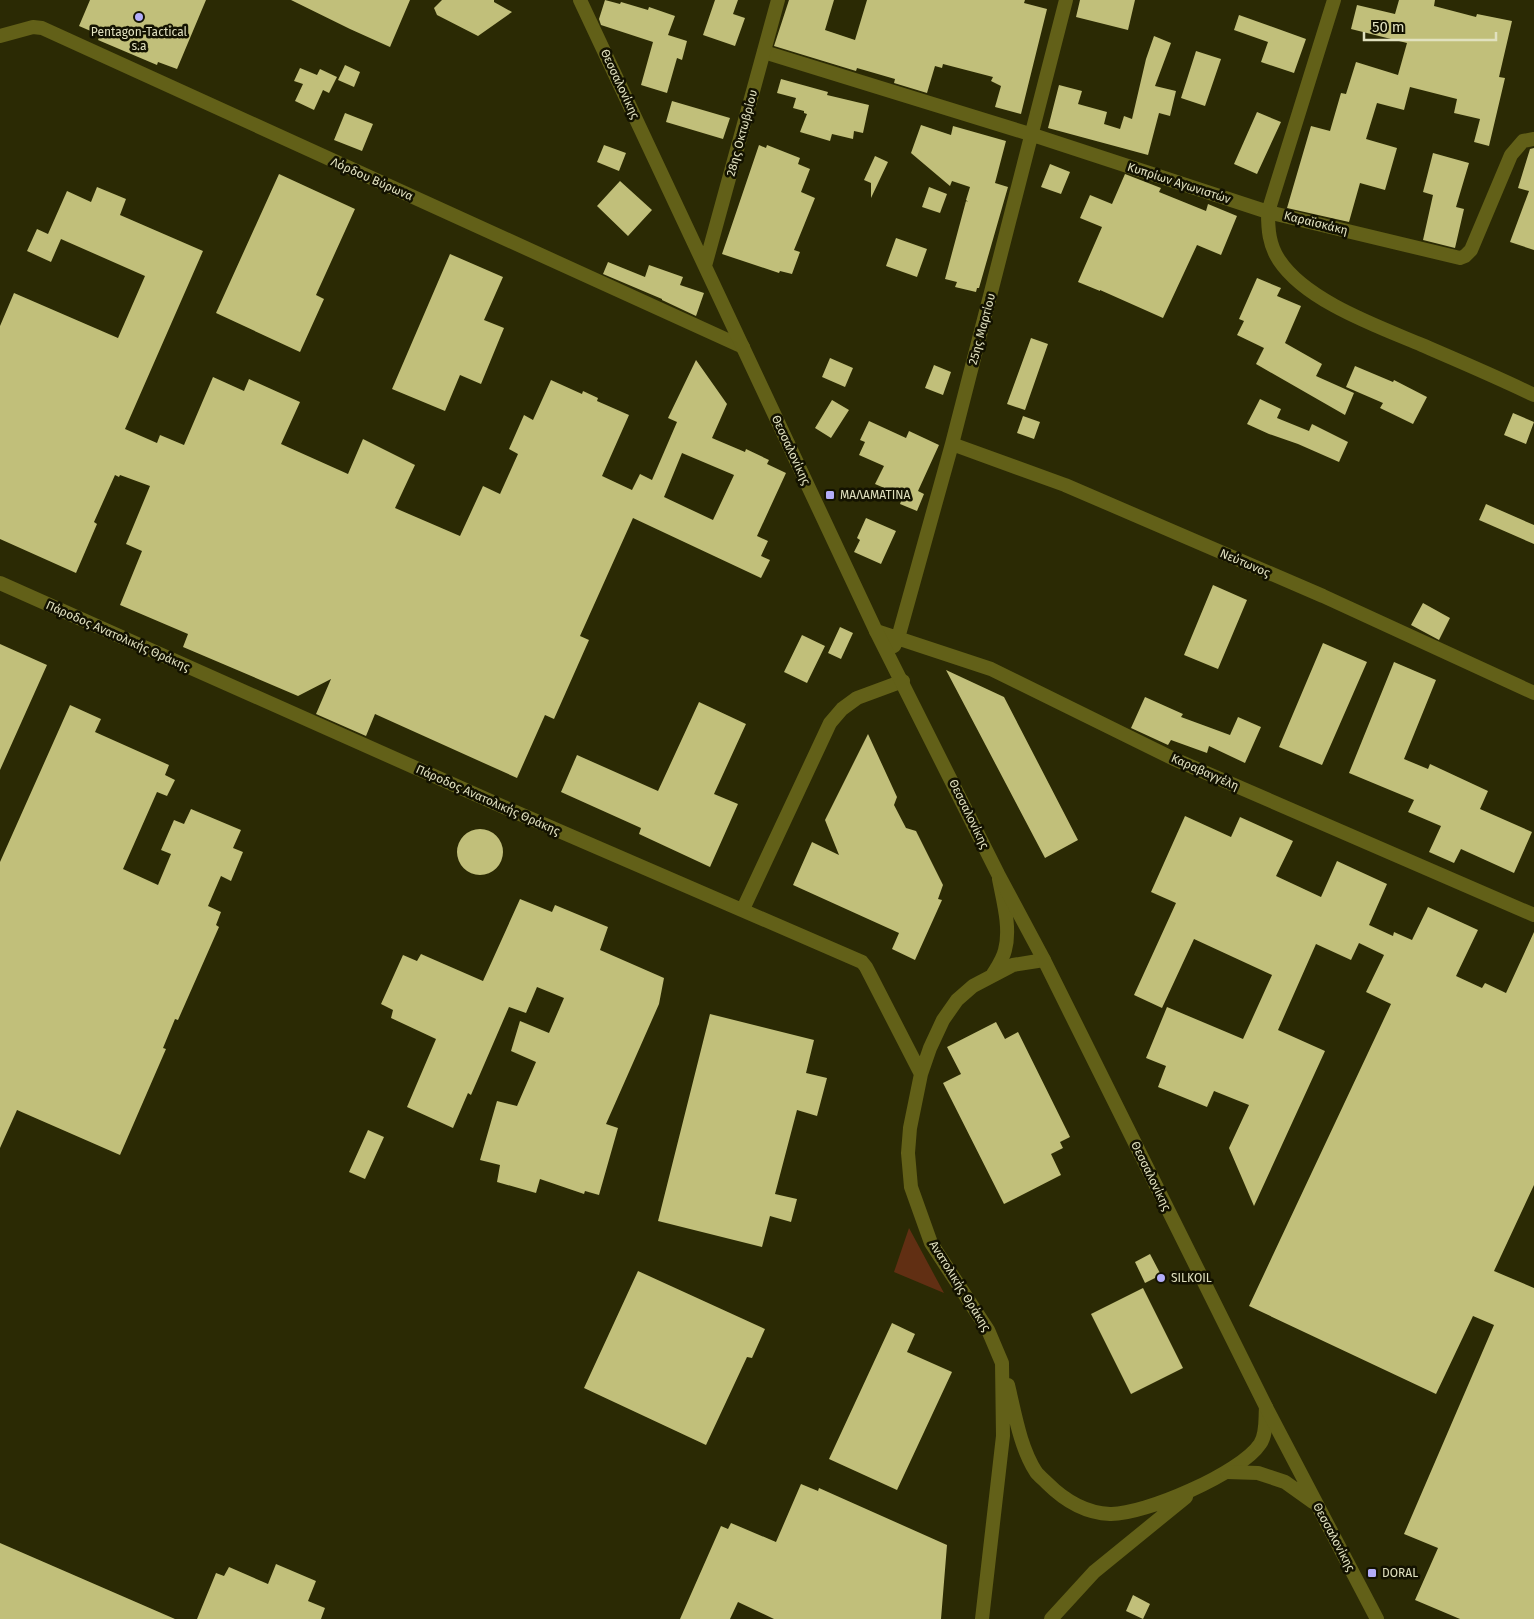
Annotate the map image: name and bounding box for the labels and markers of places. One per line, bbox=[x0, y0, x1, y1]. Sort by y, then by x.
marker: Pentagon-Tactical s.a bbox=[133, 11, 145, 23]
place label: Pentagon-Tactical s.a bbox=[91, 25, 188, 53]
place label: ΜΑΛΑΜΑΤΙΝΑ bbox=[840, 488, 911, 502]
marker: ΜΑΛΑΜΑΤΙΝΑ bbox=[824, 489, 836, 501]
place label: SILKOIL bbox=[1171, 1271, 1212, 1285]
marker: SILKOIL bbox=[1155, 1272, 1167, 1284]
place label: DORAL bbox=[1382, 1566, 1418, 1580]
marker: DORAL bbox=[1366, 1567, 1378, 1579]

